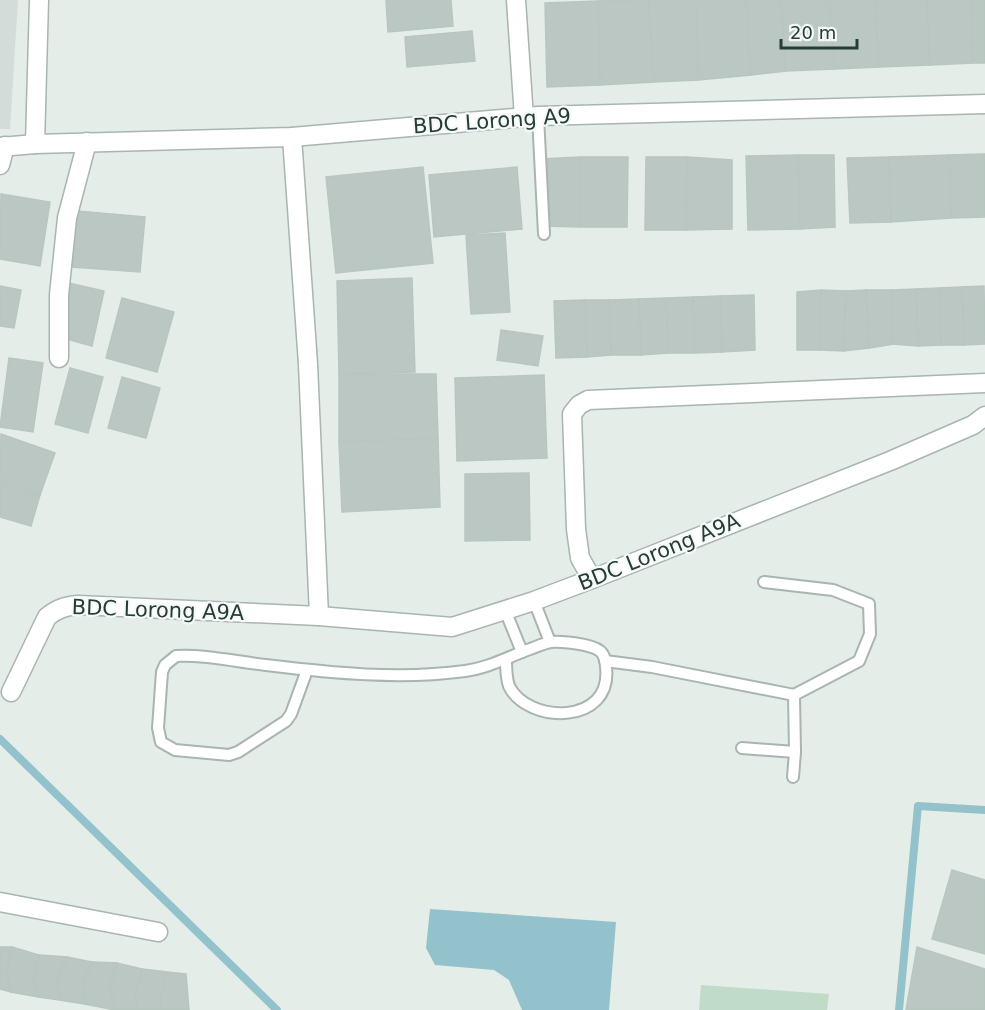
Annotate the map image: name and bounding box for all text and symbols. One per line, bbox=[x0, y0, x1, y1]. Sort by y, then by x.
scale bar bbox=[781, 12, 858, 50]
text: 20 m bbox=[790, 22, 836, 43]
street label: BDC Lorong A9 bbox=[412, 104, 572, 138]
street label: BDC Lorong A9A bbox=[575, 508, 744, 595]
street label: BDC Lorong A9A bbox=[71, 595, 245, 625]

